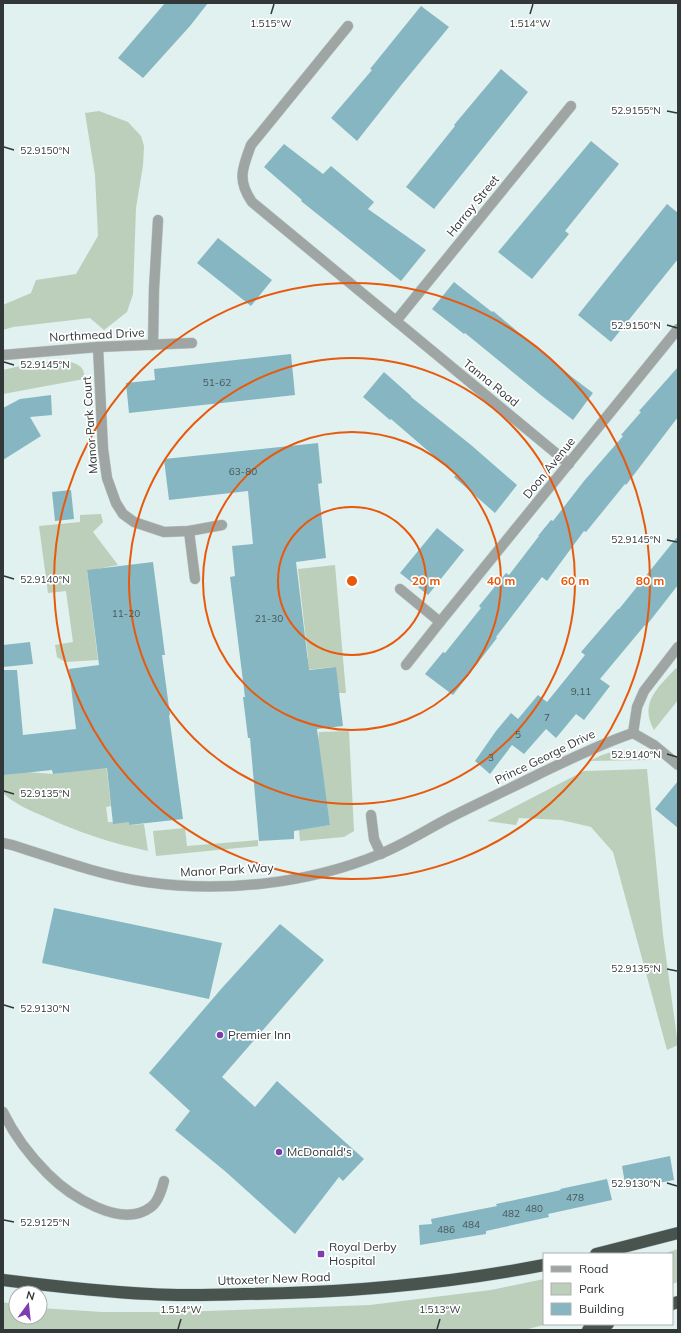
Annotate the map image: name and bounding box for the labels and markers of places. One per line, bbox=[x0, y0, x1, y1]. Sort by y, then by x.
centre of rings bbox=[345, 574, 359, 588]
place label: Premier Inn bbox=[228, 1027, 291, 1042]
marker: Premier Inn bbox=[215, 1030, 225, 1040]
place label: McDonald's bbox=[287, 1144, 352, 1159]
marker: McDonald's bbox=[274, 1147, 284, 1157]
place label: Royal Derby Hospital bbox=[329, 1239, 397, 1268]
marker: Royal Derby Hospital bbox=[316, 1249, 326, 1259]

